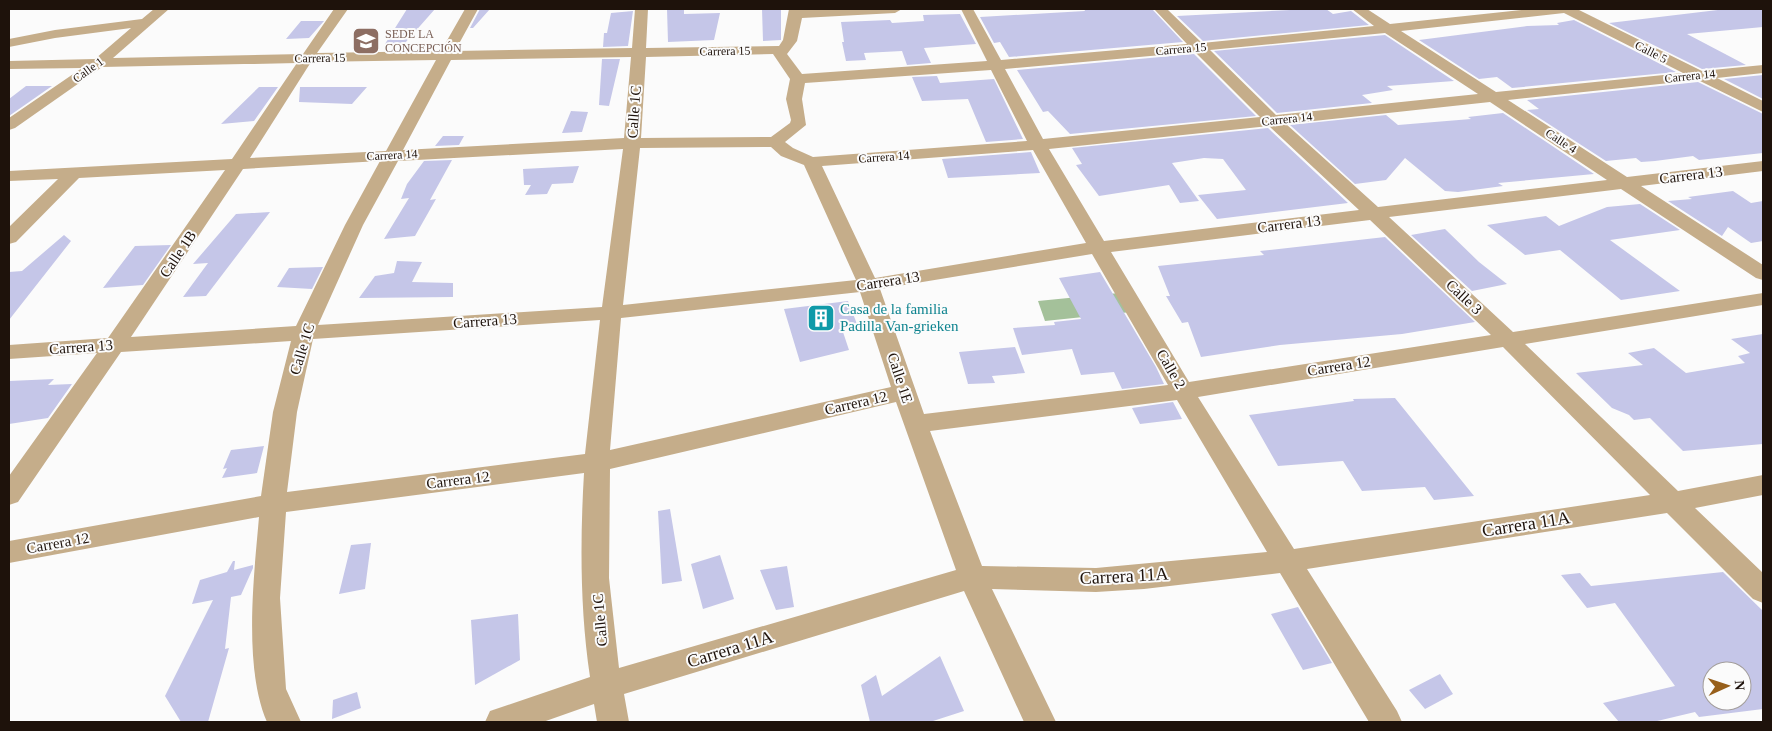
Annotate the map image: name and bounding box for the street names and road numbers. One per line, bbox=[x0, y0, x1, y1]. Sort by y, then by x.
street label: Calle 5 bbox=[1633, 38, 1669, 66]
street label: Carrera 15 bbox=[1155, 40, 1207, 58]
street label: Carrera 15 bbox=[699, 44, 751, 58]
street label: Carrera 15 bbox=[294, 51, 346, 65]
street label: Calle 1 bbox=[70, 54, 106, 86]
street label: Carrera 14 bbox=[1664, 66, 1716, 86]
street label: Calle 1C bbox=[624, 85, 644, 139]
street label: Carrera 14 bbox=[1261, 109, 1313, 129]
street label: Calle 4 bbox=[1543, 126, 1579, 156]
street label: Carrera 14 bbox=[366, 147, 418, 163]
street label: Carrera 14 bbox=[858, 148, 910, 166]
street label: Carrera 13 bbox=[1658, 163, 1724, 187]
street label: Carrera 13 bbox=[1256, 212, 1322, 236]
street label: Calle 1B bbox=[157, 228, 199, 280]
street label: Carrera 13 bbox=[855, 268, 921, 294]
street label: Calle 3 bbox=[1443, 277, 1485, 317]
street label: Carrera 13 bbox=[453, 311, 517, 331]
street label: Calle 1C bbox=[287, 321, 317, 377]
street label: Carrera 13 bbox=[49, 337, 113, 357]
street label: Calle 2 bbox=[1153, 346, 1189, 392]
street label: Calle 1E bbox=[884, 351, 916, 405]
street label: Carrera 12 bbox=[1306, 353, 1372, 379]
street label: Carrera 12 bbox=[823, 388, 889, 418]
street label: Carrera 12 bbox=[425, 468, 491, 492]
street label: Carrera 11A bbox=[1481, 507, 1571, 541]
street label: Carrera 12 bbox=[25, 530, 91, 556]
street label: Carrera 11A bbox=[1079, 564, 1169, 588]
street label: Calle 1C bbox=[590, 593, 610, 647]
street label: Carrera 11A bbox=[685, 626, 775, 672]

